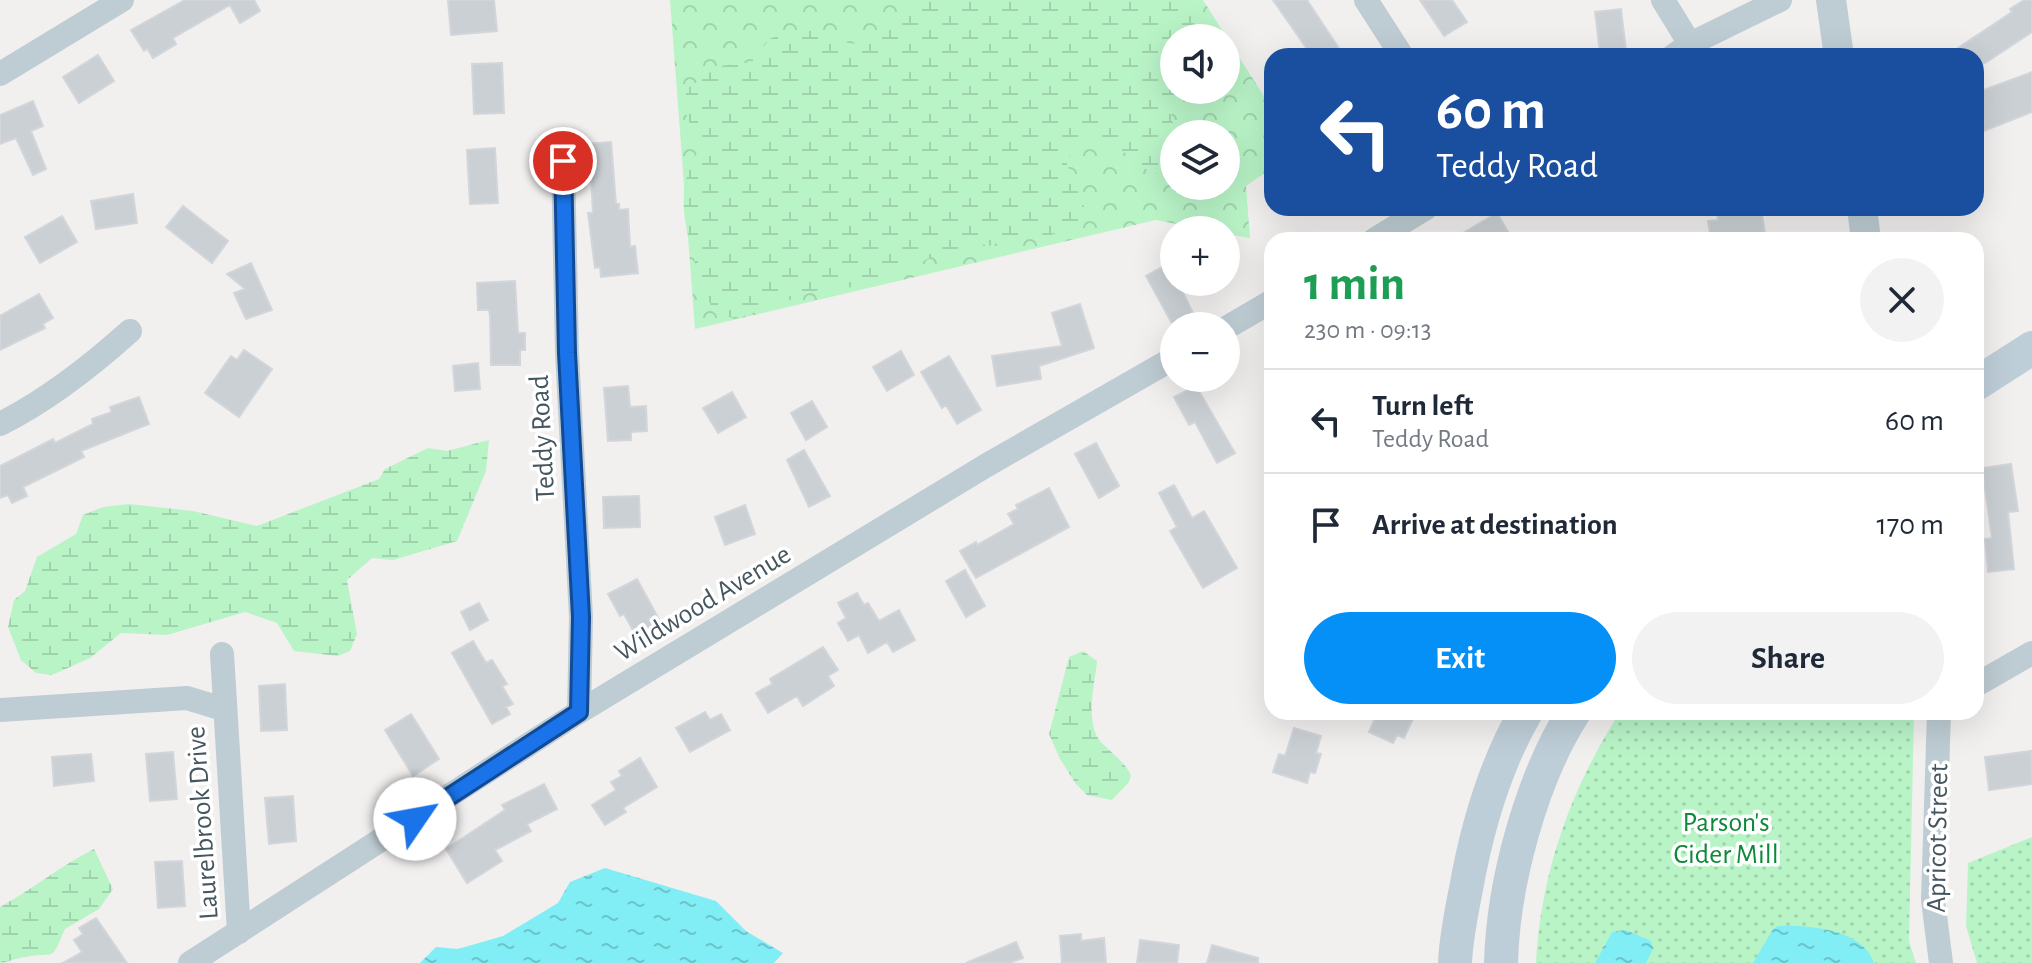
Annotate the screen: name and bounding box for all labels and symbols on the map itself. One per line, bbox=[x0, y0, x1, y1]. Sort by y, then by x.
pin bbox=[529, 127, 597, 195]
street label: Teddy Road bbox=[526, 374, 560, 502]
street label: Wildwood Avenue bbox=[610, 540, 796, 667]
street label: Laurelbrook Drive bbox=[182, 725, 224, 920]
street label: Apricot Street bbox=[1923, 763, 1953, 913]
position arrow bbox=[373, 777, 457, 861]
park label: Parson's Cider Mill bbox=[1673, 809, 1779, 869]

